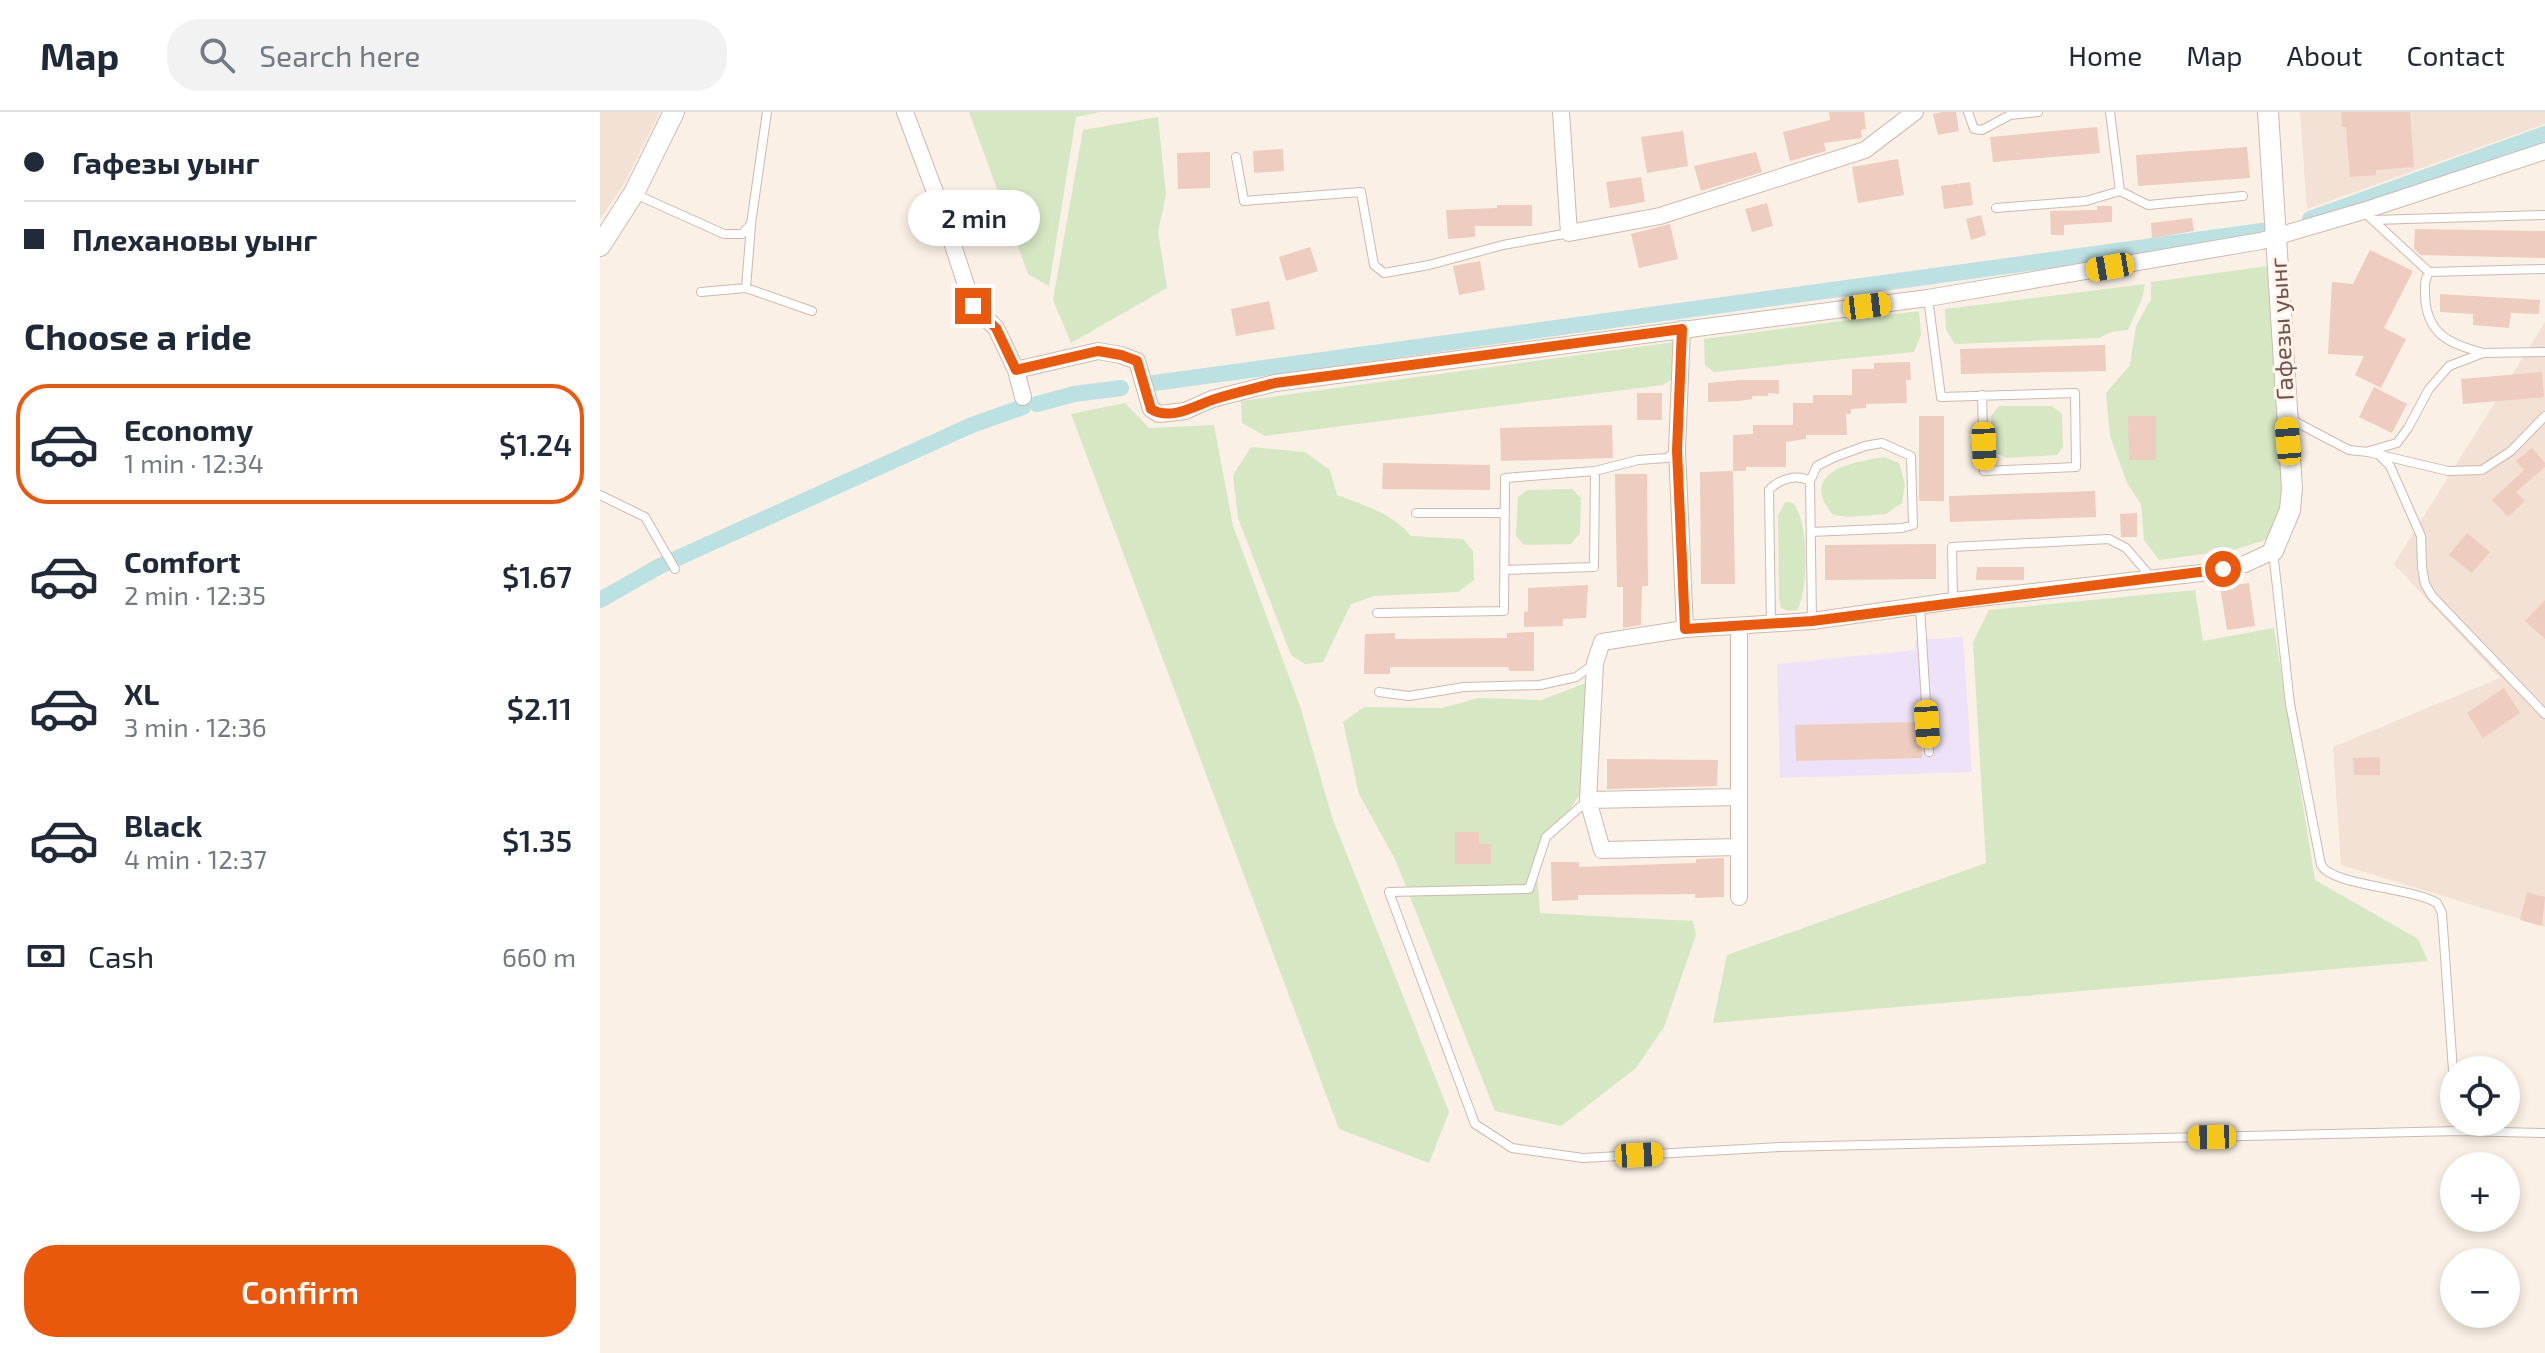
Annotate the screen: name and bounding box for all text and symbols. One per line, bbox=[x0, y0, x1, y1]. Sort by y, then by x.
search box bbox=[167, 19, 727, 91]
text: Map bbox=[40, 32, 119, 78]
icon: search bbox=[195, 33, 239, 77]
text: Search here bbox=[259, 37, 420, 73]
text: Home bbox=[2068, 38, 2142, 72]
text: Map bbox=[2186, 38, 2243, 72]
text: About bbox=[2287, 38, 2362, 72]
text: Contact bbox=[2406, 38, 2505, 72]
text: Гафезы уынг bbox=[72, 144, 260, 180]
callout: 2 min bbox=[907, 190, 1039, 246]
text: 2 min bbox=[941, 202, 1007, 233]
text: Плехановы уынг bbox=[72, 221, 317, 257]
car bbox=[2084, 251, 2136, 283]
street label: Гафезы уынг bbox=[2262, 257, 2300, 401]
route end bbox=[955, 288, 991, 324]
car bbox=[1842, 291, 1892, 321]
text: Choose a ride bbox=[24, 314, 252, 357]
icon: car bbox=[28, 408, 100, 480]
text: Economy bbox=[124, 411, 253, 447]
car bbox=[2274, 416, 2302, 466]
car bbox=[1971, 422, 1997, 470]
text: $1.24 bbox=[499, 426, 572, 462]
text: 1 min · 12:34 bbox=[124, 447, 264, 478]
icon: car bbox=[28, 540, 100, 612]
text: Comfort bbox=[124, 543, 241, 579]
route start bbox=[2205, 551, 2241, 587]
text: $1.67 bbox=[502, 558, 572, 594]
text: 2 min · 12:35 bbox=[124, 579, 266, 610]
icon: car bbox=[28, 672, 100, 744]
text: XL bbox=[124, 675, 159, 711]
text: $2.11 bbox=[507, 690, 572, 726]
car bbox=[1913, 699, 1941, 749]
text: 3 min · 12:36 bbox=[124, 711, 267, 742]
icon: car bbox=[28, 804, 100, 876]
text: Black bbox=[124, 807, 202, 843]
text: $1.35 bbox=[502, 822, 572, 858]
text: 4 min · 12:37 bbox=[124, 843, 267, 874]
icon: cash bbox=[24, 934, 68, 978]
text: Cash bbox=[88, 938, 154, 974]
text: 660 m bbox=[502, 941, 576, 972]
map controls bbox=[2440, 1056, 2520, 1328]
button: locate bbox=[2440, 1056, 2520, 1136]
car bbox=[2188, 1125, 2236, 1149]
car bbox=[1614, 1142, 1664, 1168]
button: + bbox=[2440, 1152, 2520, 1232]
button: Confirm bbox=[24, 1245, 576, 1337]
button: − bbox=[2440, 1248, 2520, 1328]

